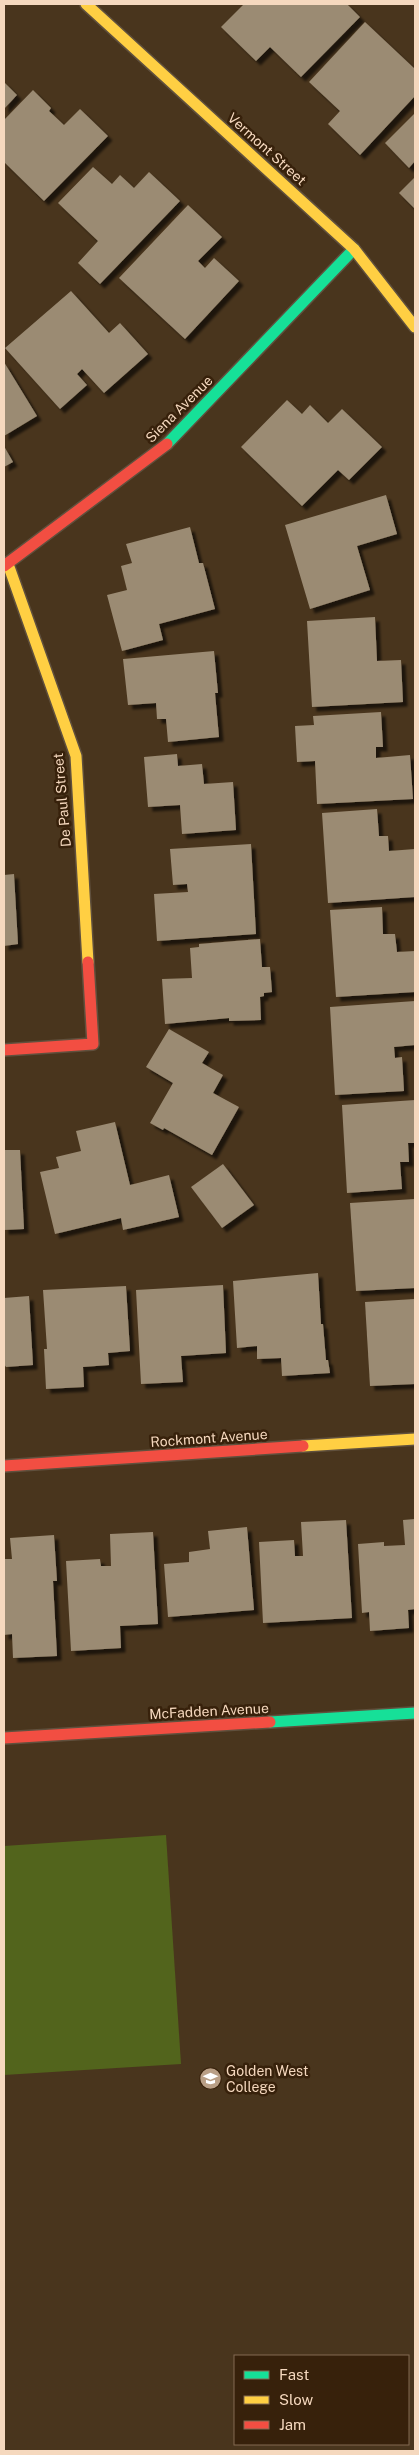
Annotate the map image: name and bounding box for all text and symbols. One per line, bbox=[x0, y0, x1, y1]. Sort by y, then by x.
street label: Vermont Street bbox=[225, 110, 309, 188]
street label: Siena Avenue bbox=[142, 372, 216, 446]
street label: De Paul Street bbox=[50, 752, 74, 848]
street label: Rockmont Avenue bbox=[150, 1426, 268, 1450]
street label: McFadden Avenue bbox=[149, 1700, 269, 1722]
place label: Golden West College bbox=[226, 2063, 308, 2095]
school or university icon: Golden West College bbox=[198, 2067, 222, 2091]
legend bbox=[234, 2355, 409, 2445]
text: Fast bbox=[279, 2366, 309, 2383]
text: Slow bbox=[279, 2391, 314, 2408]
text: Jam bbox=[279, 2416, 306, 2433]

